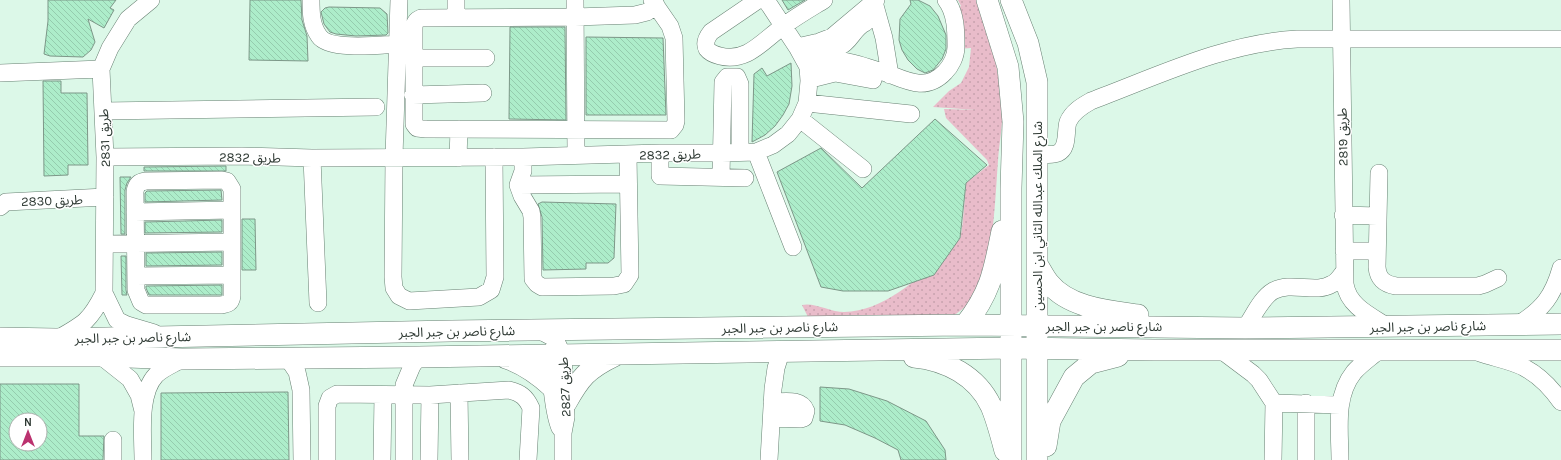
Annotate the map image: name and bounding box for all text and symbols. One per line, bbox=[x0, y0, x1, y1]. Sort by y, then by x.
street label: طريق 2819 bbox=[1334, 107, 1352, 166]
street label: طريق 2831 bbox=[96, 108, 114, 167]
street label: شارع الملك عبدالله الثاني ابن الحسين bbox=[1030, 121, 1048, 311]
street label: طريق 2832 bbox=[639, 146, 701, 164]
street label: طريق 2832 bbox=[219, 149, 281, 167]
street label: طريق 2830 bbox=[21, 192, 83, 210]
street label: شارع ناصر بن جبر الجبر bbox=[1369, 318, 1486, 338]
street label: شارع ناصر بن جبر الجبر bbox=[721, 319, 838, 339]
street label: شارع ناصر بن جبر الجبر bbox=[1045, 319, 1162, 337]
street label: شارع ناصر بن جبر الجبر bbox=[398, 323, 515, 343]
street label: شارع ناصر بن جبر الجبر bbox=[74, 329, 191, 349]
street label: طريق 2827 bbox=[555, 356, 575, 417]
north arrow bbox=[8, 412, 48, 452]
text: N bbox=[24, 416, 32, 429]

